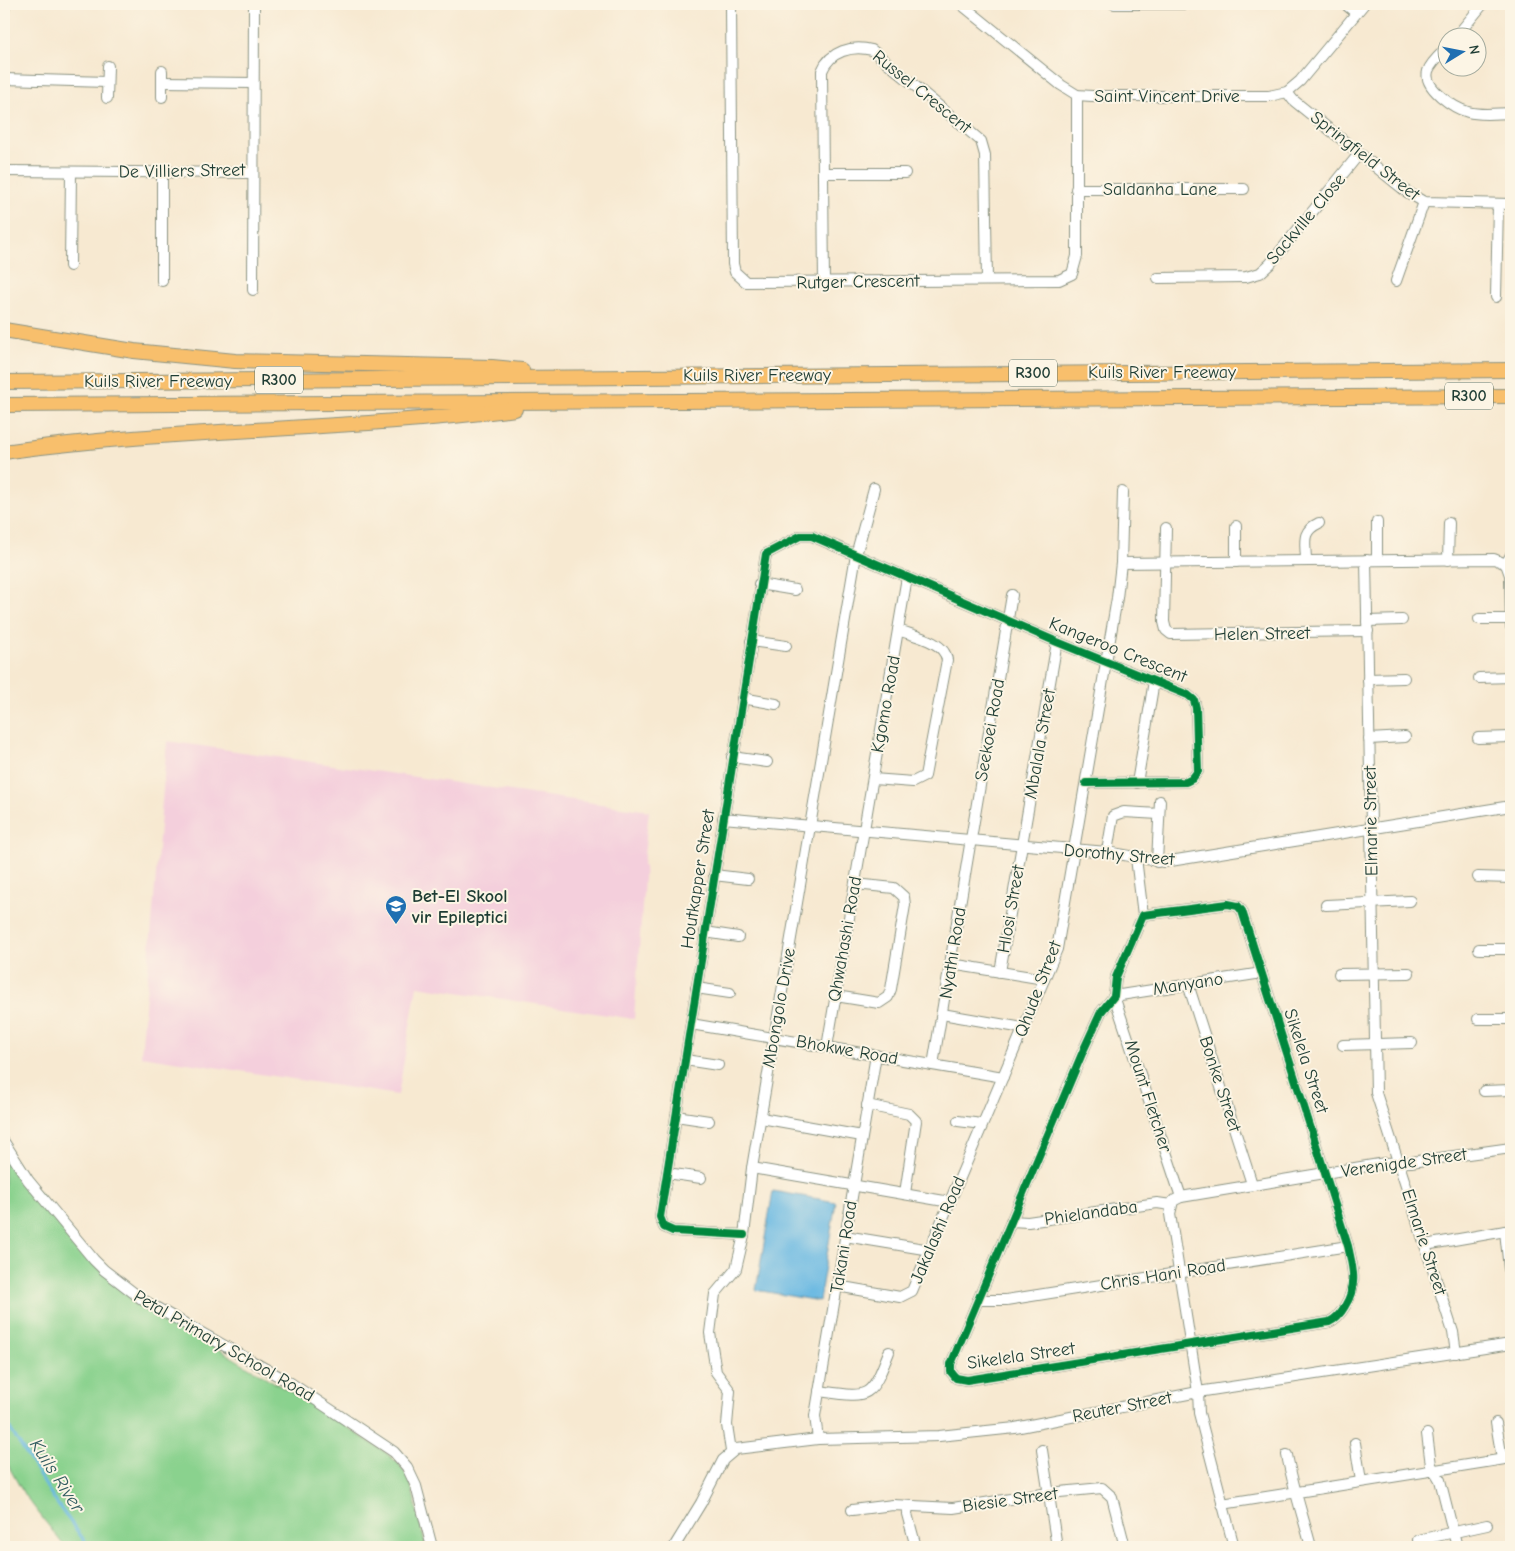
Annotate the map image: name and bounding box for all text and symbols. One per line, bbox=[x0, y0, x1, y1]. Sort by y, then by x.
north arrow bbox=[1438, 28, 1488, 78]
text: N bbox=[1465, 44, 1483, 56]
street label: Russel Crescent bbox=[868, 46, 976, 139]
street label: Saint Vincent Drive bbox=[1094, 86, 1240, 107]
street label: Springfield Street bbox=[1306, 107, 1424, 206]
street label: De Villiers Street bbox=[118, 159, 246, 183]
street label: Sackville Close bbox=[1262, 169, 1350, 269]
street label: Saldanha Lane bbox=[1103, 179, 1217, 200]
street label: Rutger Crescent bbox=[796, 270, 921, 294]
road number: R300 bbox=[1009, 359, 1057, 386]
street label: Kuils River Freeway bbox=[1088, 362, 1237, 383]
street label: Kuils River Freeway bbox=[683, 365, 832, 386]
road number: R300 bbox=[255, 366, 303, 394]
street label: Kuils River Freeway bbox=[84, 371, 233, 392]
road number: R300 bbox=[1445, 382, 1493, 410]
street label: Kangeroo Crescent bbox=[1046, 613, 1191, 688]
street label: Helen Street bbox=[1214, 623, 1311, 645]
street label: Kgomo Road bbox=[867, 654, 905, 754]
street label: Seekoei Road bbox=[971, 677, 1009, 783]
street label: Mbalala Street bbox=[1020, 686, 1060, 801]
street label: Elmarie Street bbox=[1360, 765, 1382, 876]
street label: Houtkapper Street bbox=[677, 807, 720, 950]
street label: Dorothy Street bbox=[1063, 840, 1176, 870]
street label: Hlosi Street bbox=[993, 863, 1029, 955]
street label: Qhwahashi Road bbox=[824, 875, 866, 1003]
place label: Bet-El Skool vir Epileptici bbox=[411, 886, 508, 928]
school or university icon: Bet-El Skool vir Epileptici bbox=[384, 894, 408, 925]
street label: Nyathi Road bbox=[935, 906, 971, 1000]
street label: Qhude Street bbox=[1010, 937, 1066, 1040]
street label: Mbongolo Drive bbox=[758, 946, 800, 1070]
street label: Manyano bbox=[1151, 968, 1225, 1000]
street label: Sikelela Street bbox=[1279, 1006, 1333, 1117]
street label: Bhokwe Road bbox=[794, 1031, 900, 1069]
street label: Bonke Street bbox=[1195, 1034, 1246, 1135]
street label: Mount Fletcher bbox=[1120, 1037, 1176, 1156]
street label: Verenigde Street bbox=[1340, 1144, 1469, 1182]
street label: Jakalashi Road bbox=[906, 1173, 970, 1287]
street label: Elmarie Street bbox=[1397, 1186, 1451, 1299]
street label: Phielandaba bbox=[1043, 1196, 1139, 1230]
street label: Takani Road bbox=[826, 1199, 862, 1295]
street label: Chris Hani Road bbox=[1099, 1255, 1227, 1295]
street label: Petal Primary School Road bbox=[130, 1286, 318, 1406]
street label: Sikelela Street bbox=[966, 1338, 1077, 1374]
street label: Reuter Street bbox=[1071, 1387, 1174, 1427]
water label: Kuils River bbox=[25, 1435, 90, 1518]
street label: Biesie Street bbox=[961, 1483, 1060, 1517]

